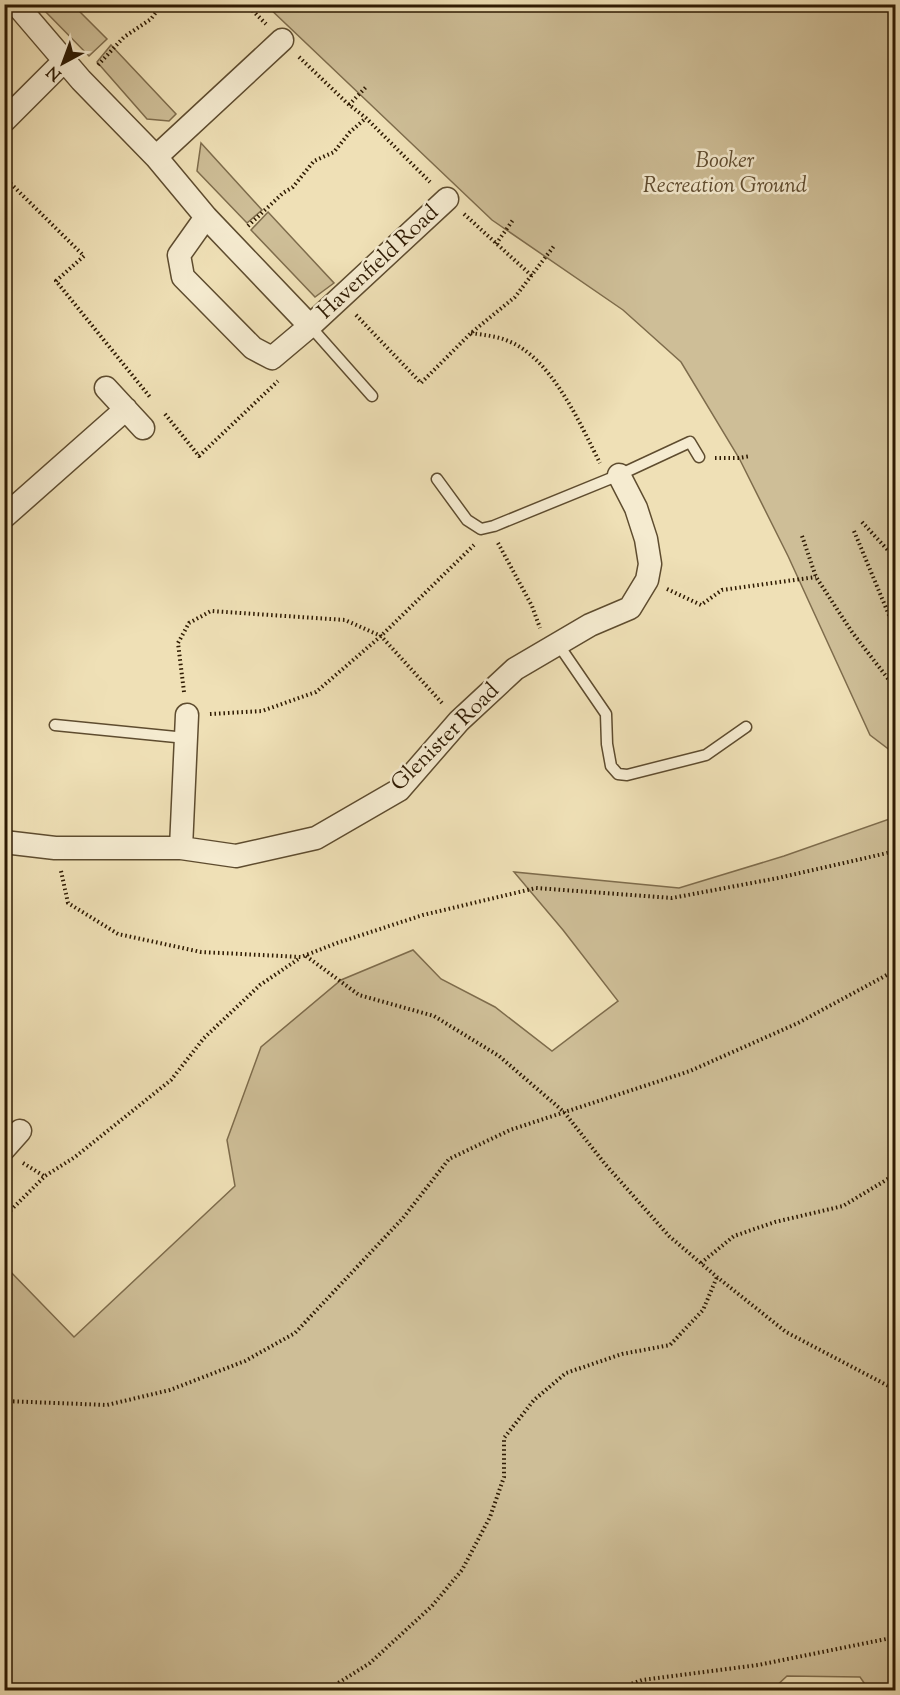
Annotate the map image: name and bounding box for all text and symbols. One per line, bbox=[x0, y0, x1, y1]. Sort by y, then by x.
north arrow bbox=[33, 33, 93, 93]
text: N bbox=[42, 59, 67, 85]
park label: Booker Recreation Ground bbox=[643, 146, 807, 203]
street label: Havenfield Road bbox=[311, 198, 447, 328]
street label: Glenister Road bbox=[384, 676, 508, 800]

